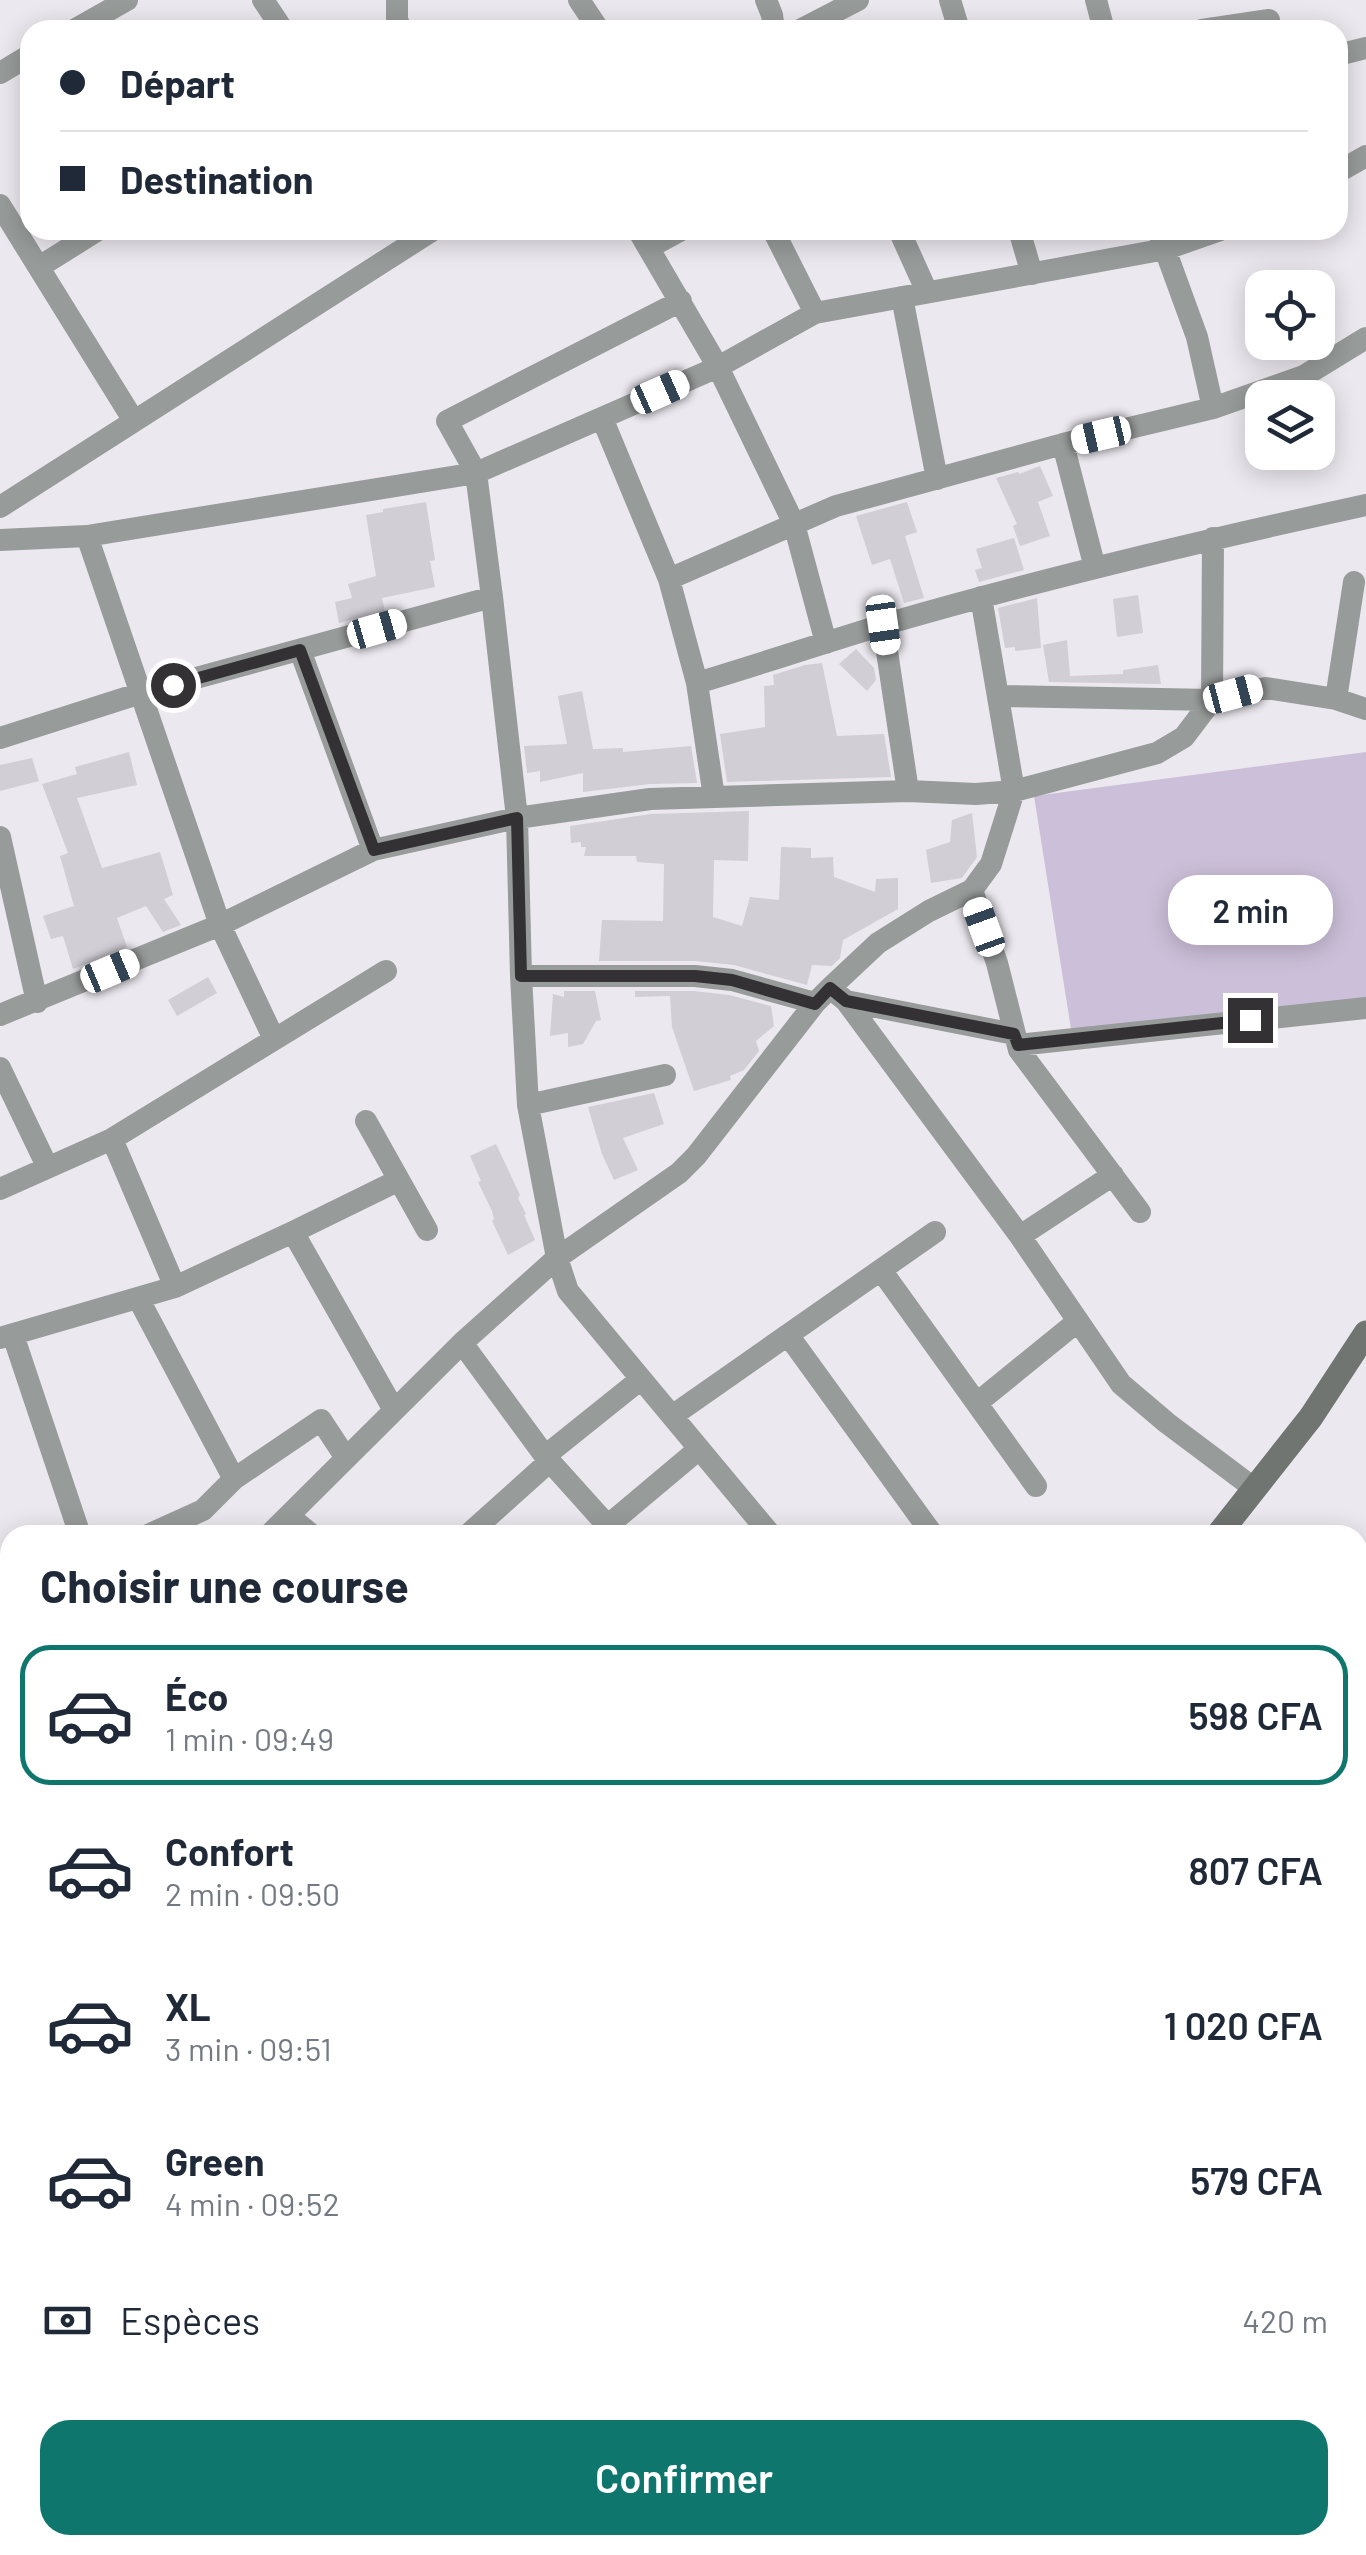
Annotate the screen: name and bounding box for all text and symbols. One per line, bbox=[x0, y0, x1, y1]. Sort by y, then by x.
text: Départ bbox=[120, 60, 235, 106]
text: Destination bbox=[120, 156, 314, 202]
map controls bbox=[1245, 270, 1335, 470]
button: locate bbox=[1245, 270, 1335, 360]
car bbox=[626, 366, 694, 418]
button: layers bbox=[1245, 380, 1335, 470]
car bbox=[1068, 414, 1134, 456]
car bbox=[864, 593, 902, 657]
car bbox=[344, 606, 410, 652]
route start bbox=[151, 663, 196, 708]
car bbox=[1200, 672, 1266, 716]
callout: 2 min bbox=[1168, 875, 1332, 945]
text: 2 min bbox=[1212, 891, 1289, 929]
car bbox=[960, 894, 1008, 960]
car bbox=[77, 945, 143, 997]
route end bbox=[1228, 998, 1273, 1043]
text: Choisir une course bbox=[40, 1558, 409, 1612]
icon: car bbox=[45, 1670, 135, 1760]
text: Éco bbox=[165, 1673, 229, 1719]
text: 598 CFA bbox=[1188, 1692, 1323, 1738]
text: 1 min · 09:49 bbox=[165, 1719, 334, 1757]
icon: car bbox=[45, 1825, 135, 1915]
text: Confort bbox=[165, 1828, 294, 1874]
text: 807 CFA bbox=[1188, 1847, 1323, 1893]
text: 2 min · 09:50 bbox=[165, 1874, 340, 1912]
icon: car bbox=[45, 1980, 135, 2070]
text: XL bbox=[165, 1983, 211, 2029]
text: 1 020 CFA bbox=[1164, 2002, 1323, 2048]
text: 3 min · 09:51 bbox=[165, 2029, 332, 2067]
icon: car bbox=[45, 2135, 135, 2225]
text: Green bbox=[165, 2138, 265, 2184]
text: 579 CFA bbox=[1190, 2157, 1323, 2203]
text: 4 min · 09:52 bbox=[165, 2184, 340, 2222]
icon: cash bbox=[40, 2293, 95, 2348]
text: Espèces bbox=[120, 2297, 260, 2343]
text: 420 m bbox=[1242, 2301, 1328, 2339]
button: Confirmer bbox=[40, 2420, 1328, 2535]

